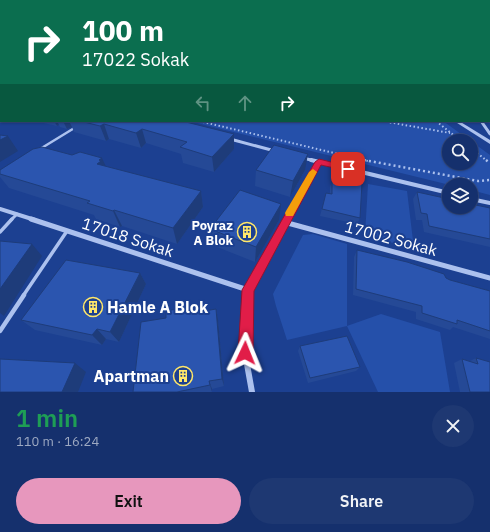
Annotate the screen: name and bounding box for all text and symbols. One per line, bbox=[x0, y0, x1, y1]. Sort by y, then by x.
text: 100 m bbox=[82, 12, 164, 49]
icon: right bbox=[16, 16, 68, 68]
text: 17022 Sokak bbox=[82, 48, 189, 71]
icon: left bbox=[192, 92, 214, 114]
icon: ahead bbox=[234, 92, 256, 114]
icon: right bbox=[276, 92, 298, 114]
map controls bbox=[442, 134, 478, 214]
button: search bbox=[442, 134, 478, 170]
pin bbox=[331, 152, 365, 186]
icon: arrive bbox=[337, 158, 359, 180]
button: layers bbox=[442, 178, 478, 214]
street label: 17018 Sokak bbox=[80, 213, 177, 261]
street label: 17002 Sokak bbox=[342, 216, 440, 260]
place label: Poyraz A Blok bbox=[191, 217, 233, 249]
building icon: Poyraz A Blok bbox=[236, 221, 258, 243]
building icon: Hamle A Blok bbox=[82, 296, 104, 318]
place label: Hamle A Blok bbox=[107, 297, 209, 317]
position arrow bbox=[224, 332, 266, 374]
building icon: Apartman bbox=[172, 365, 194, 387]
place label: Apartman bbox=[94, 366, 169, 386]
text: 1 min bbox=[16, 402, 78, 434]
button: close bbox=[432, 405, 474, 447]
text: 110 m · 16:24 bbox=[16, 433, 99, 450]
button: Exit bbox=[16, 478, 241, 524]
button: Share bbox=[249, 478, 474, 524]

